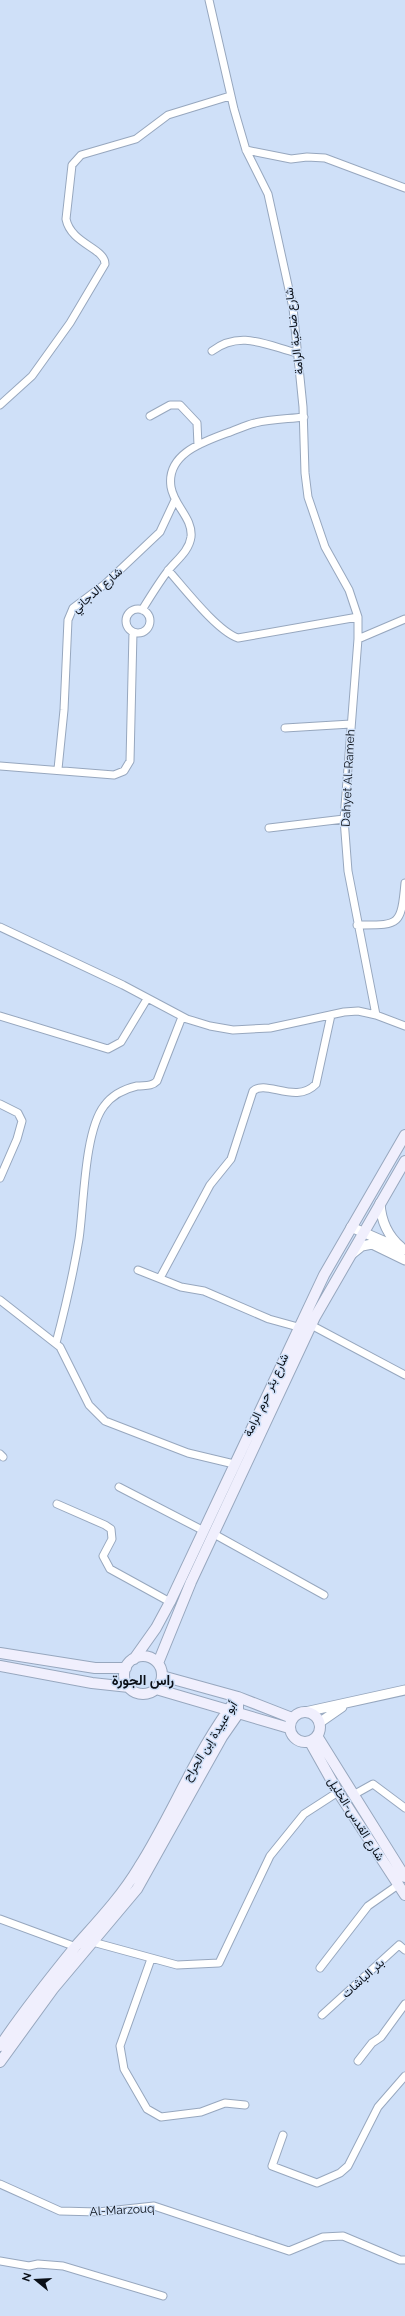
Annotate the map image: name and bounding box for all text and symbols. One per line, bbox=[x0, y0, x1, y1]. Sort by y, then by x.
street label: شارع ضاحية الرامة bbox=[282, 286, 308, 375]
street label: شارع الدجاني bbox=[69, 564, 127, 618]
street label: Dahyet Al-Rameh bbox=[338, 729, 358, 827]
street label: شارع بئر حرم الرامة bbox=[241, 1351, 293, 1440]
district label: راس الجورة bbox=[112, 1672, 174, 1689]
street label: أبو عبيدة إبن الجراح bbox=[180, 1698, 242, 1785]
street label: شارع القدس-الخليل bbox=[323, 1775, 387, 1865]
street label: بئر الباشات bbox=[339, 1955, 388, 2001]
street label: Al-Marzouq bbox=[89, 2201, 155, 2219]
north arrow bbox=[16, 2260, 56, 2300]
text: N bbox=[19, 2271, 34, 2283]

